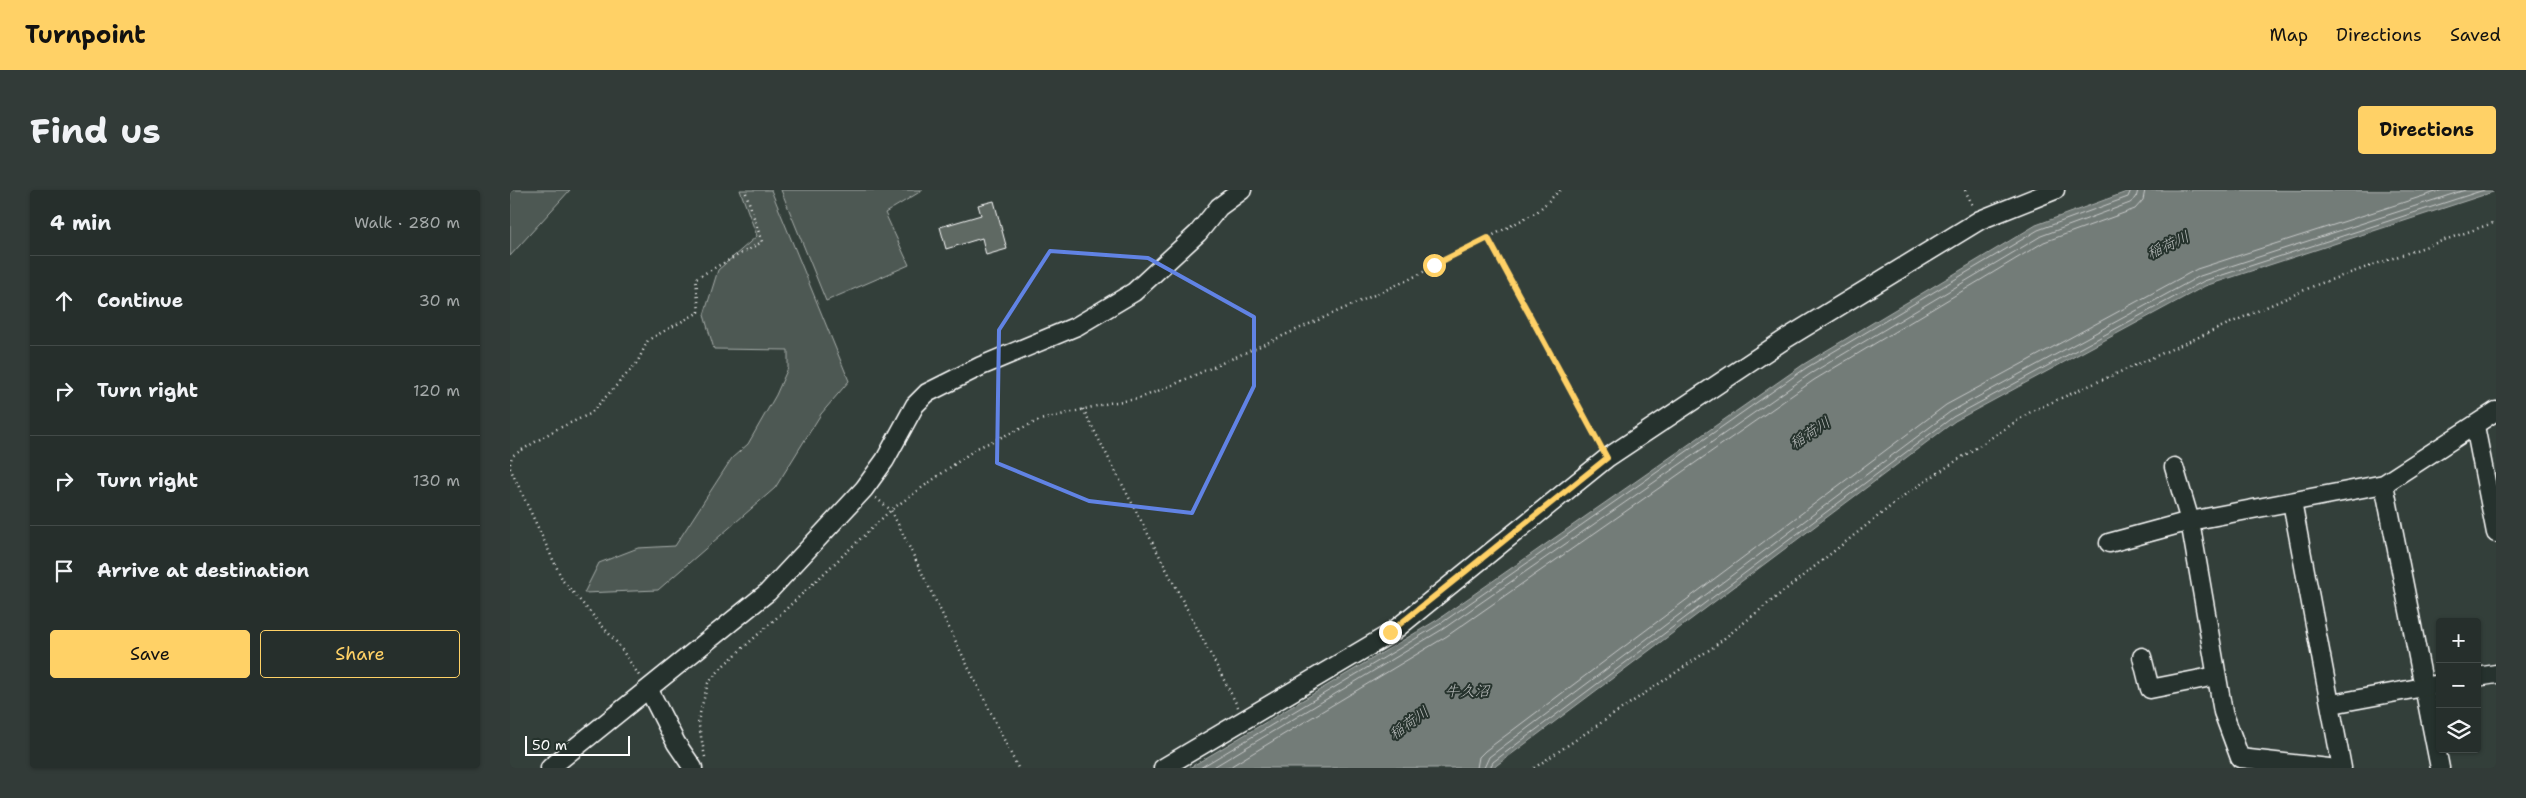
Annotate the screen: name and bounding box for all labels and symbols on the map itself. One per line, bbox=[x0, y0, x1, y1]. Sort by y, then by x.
water label: 稲荷川 bbox=[2143, 226, 2193, 264]
route start bbox=[1423, 254, 1446, 277]
water label: 稲荷川 bbox=[1786, 412, 1834, 454]
route end bbox=[1379, 621, 1402, 644]
water label: 牛久沼 bbox=[1444, 681, 1491, 701]
water label: 稲荷川 bbox=[1385, 702, 1433, 744]
scale bar bbox=[525, 733, 630, 756]

